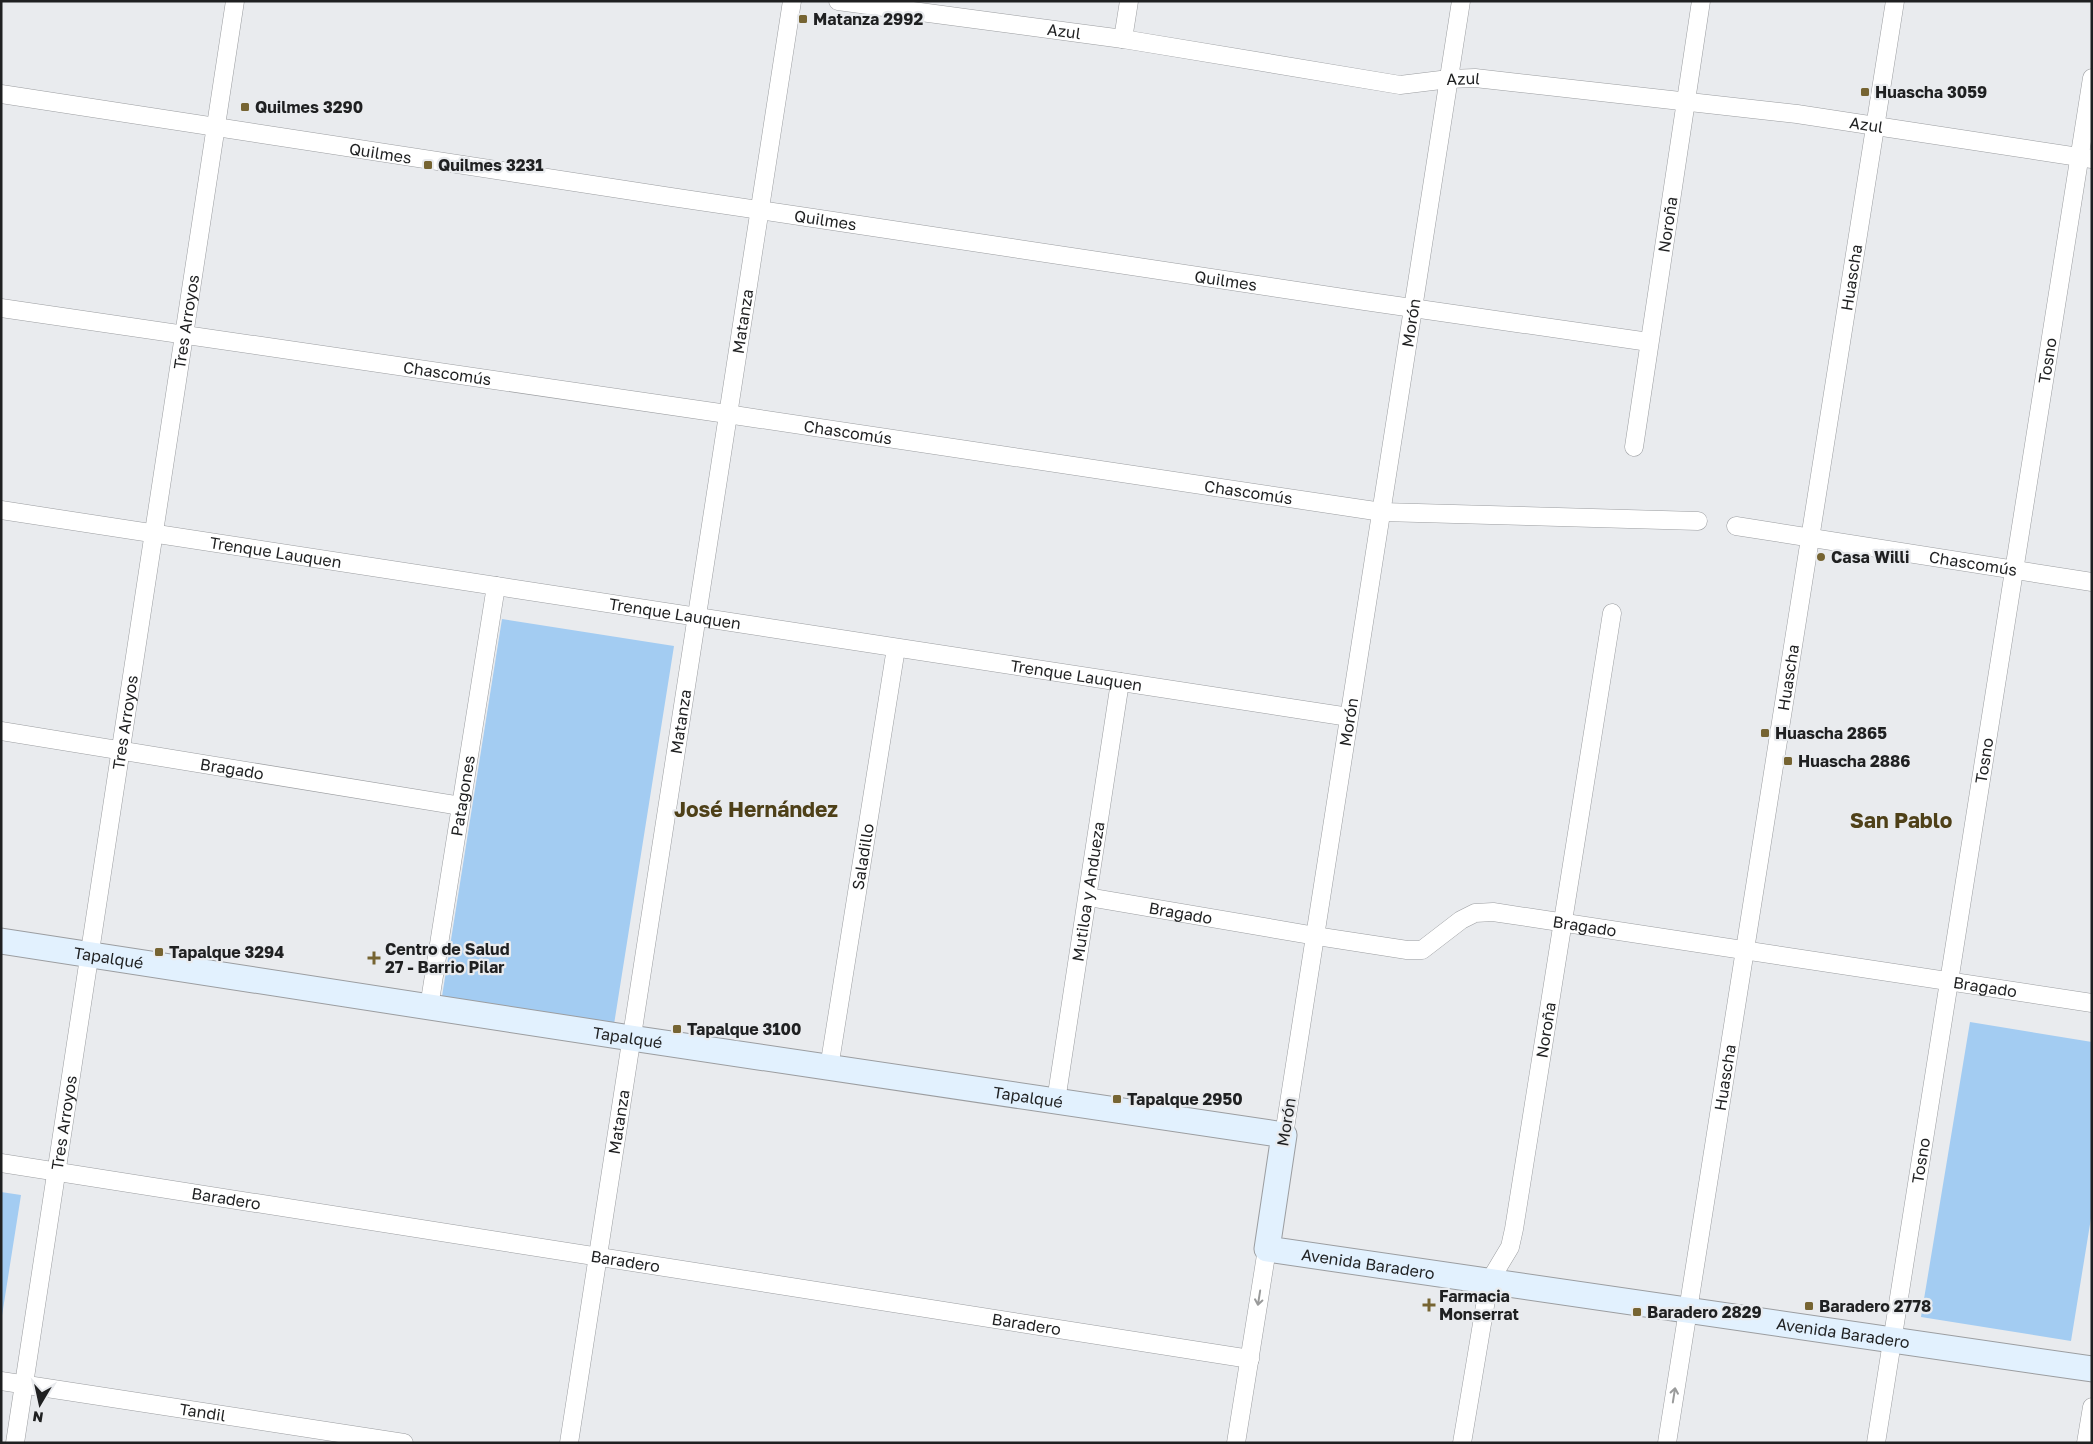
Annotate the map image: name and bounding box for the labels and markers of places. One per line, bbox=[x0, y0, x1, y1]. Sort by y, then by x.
place label: Matanza 2992 bbox=[813, 9, 923, 29]
marker: Matanza 2992 bbox=[797, 13, 809, 25]
place label: Huascha 3059 bbox=[1875, 82, 1987, 102]
marker: Huascha 3059 bbox=[1859, 86, 1871, 98]
place label: Quilmes 3290 bbox=[255, 97, 363, 117]
marker: Quilmes 3290 bbox=[239, 101, 251, 113]
place label: Quilmes 3231 bbox=[438, 155, 544, 175]
marker: Quilmes 3231 bbox=[422, 159, 434, 171]
place label: Casa Willi bbox=[1831, 547, 1909, 567]
marker: Casa Willi bbox=[1815, 551, 1827, 563]
place label: Huascha 2865 bbox=[1775, 723, 1887, 743]
marker: Huascha 2865 bbox=[1759, 727, 1771, 739]
place label: Huascha 2886 bbox=[1798, 751, 1910, 771]
marker: Huascha 2886 bbox=[1782, 755, 1794, 767]
place label: Centro de Salud 27 - Barrio Pilar bbox=[385, 939, 510, 977]
place label: Tapalque 3294 bbox=[169, 942, 284, 962]
marker: Tapalque 3294 bbox=[153, 946, 165, 958]
marker: Centro de Salud 27 - Barrio Pilar bbox=[367, 951, 381, 965]
place label: Tapalque 3100 bbox=[687, 1019, 801, 1039]
marker: Tapalque 3100 bbox=[671, 1023, 683, 1035]
place label: Tapalque 2950 bbox=[1127, 1089, 1243, 1109]
marker: Tapalque 2950 bbox=[1111, 1093, 1123, 1105]
place label: Farmacia Monserrat bbox=[1439, 1286, 1519, 1324]
place label: Baradero 2778 bbox=[1819, 1296, 1931, 1316]
marker: Farmacia Monserrat bbox=[1423, 1299, 1435, 1311]
marker: Baradero 2778 bbox=[1803, 1300, 1815, 1312]
place label: Baradero 2829 bbox=[1647, 1302, 1762, 1322]
marker: Baradero 2829 bbox=[1631, 1306, 1643, 1318]

